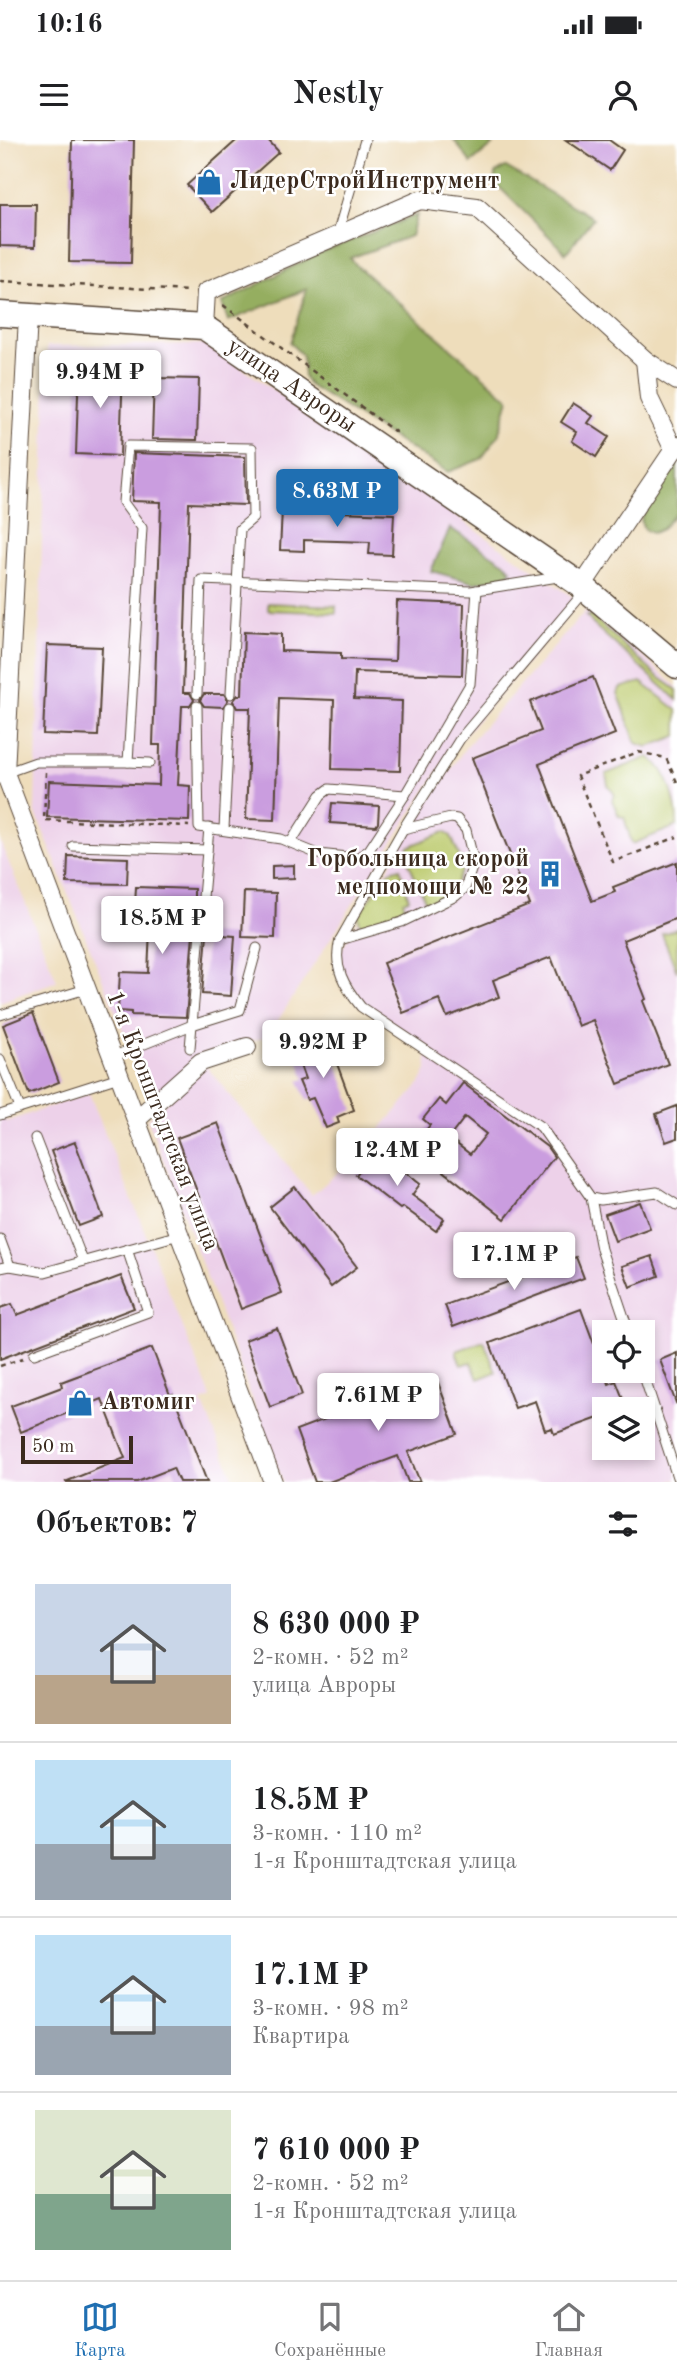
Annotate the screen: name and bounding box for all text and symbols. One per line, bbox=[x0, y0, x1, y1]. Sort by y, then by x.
text: 10:16 bbox=[35, 12, 103, 38]
icon: menu bbox=[35, 76, 73, 114]
icon: person bbox=[604, 76, 642, 114]
text: Nestly bbox=[293, 79, 384, 111]
shop icon: ЛидерСтройИнструмент bbox=[194, 167, 224, 197]
place label: ЛидерСтройИнструмент bbox=[230, 170, 499, 194]
street label: улица Авроры bbox=[222, 334, 360, 438]
pin: 9.94M ₽ bbox=[35, 350, 165, 410]
text: 9.94M ₽ bbox=[55, 361, 145, 384]
pin: 8.63M ₽ bbox=[272, 470, 402, 529]
text: 8.63M ₽ bbox=[292, 480, 382, 503]
place label: Горбольница скорой медпомощи № 22 bbox=[306, 848, 529, 900]
building icon: Горбольница скорой медпомощи № 22 bbox=[535, 859, 565, 889]
pin: 18.5M ₽ bbox=[97, 896, 227, 956]
text: 18.5M ₽ bbox=[117, 907, 207, 930]
street label: 1-я Кронштадтская улица bbox=[101, 988, 223, 1254]
pin: 9.92M ₽ bbox=[258, 1020, 388, 1080]
text: 9.92M ₽ bbox=[278, 1031, 368, 1054]
pin: 12.4M ₽ bbox=[332, 1128, 462, 1188]
text: 12.4M ₽ bbox=[352, 1139, 442, 1162]
pin: 17.1M ₽ bbox=[449, 1232, 579, 1292]
text: 17.1M ₽ bbox=[469, 1243, 559, 1266]
map controls bbox=[592, 1320, 655, 1460]
button: locate bbox=[592, 1320, 655, 1383]
pin: 7.61M ₽ bbox=[313, 1374, 443, 1433]
text: 7.61M ₽ bbox=[333, 1384, 423, 1407]
shop icon: Автомиг bbox=[65, 1388, 95, 1418]
place label: Автомиг bbox=[101, 1391, 195, 1415]
button: layers bbox=[592, 1397, 655, 1460]
scale bar bbox=[21, 1433, 133, 1465]
text: 50 m bbox=[32, 1438, 74, 1457]
icon: filters bbox=[604, 1505, 642, 1543]
text: Объектов: 7 bbox=[35, 1509, 198, 1539]
text: 8 630 000 ₽ bbox=[252, 1610, 420, 1640]
icon: home bbox=[91, 1612, 175, 1696]
text: 2-комн. · 52 m² bbox=[252, 1646, 409, 1669]
text: улица Авроры bbox=[252, 1674, 396, 1697]
text: 18.5M ₽ bbox=[252, 1786, 369, 1816]
icon: home bbox=[91, 1788, 175, 1872]
text: 3-комн. · 110 m² bbox=[252, 1822, 422, 1845]
text: 1-я Кронштадтская улица bbox=[252, 1850, 517, 1873]
text: 17.1M ₽ bbox=[252, 1961, 369, 1991]
icon: home bbox=[91, 1963, 175, 2047]
text: 3-комн. · 98 m² bbox=[252, 1997, 409, 2020]
text: Квартира bbox=[252, 2025, 350, 2048]
text: 7 610 000 ₽ bbox=[252, 2136, 420, 2166]
icon: home bbox=[91, 2138, 175, 2222]
text: 2-комн. · 52 m² bbox=[252, 2172, 409, 2195]
text: 1-я Кронштадтская улица bbox=[252, 2200, 517, 2223]
tab: Карта bbox=[74, 2298, 126, 2363]
tab: Сохранённые bbox=[274, 2298, 386, 2363]
tab: Главная bbox=[535, 2298, 603, 2363]

